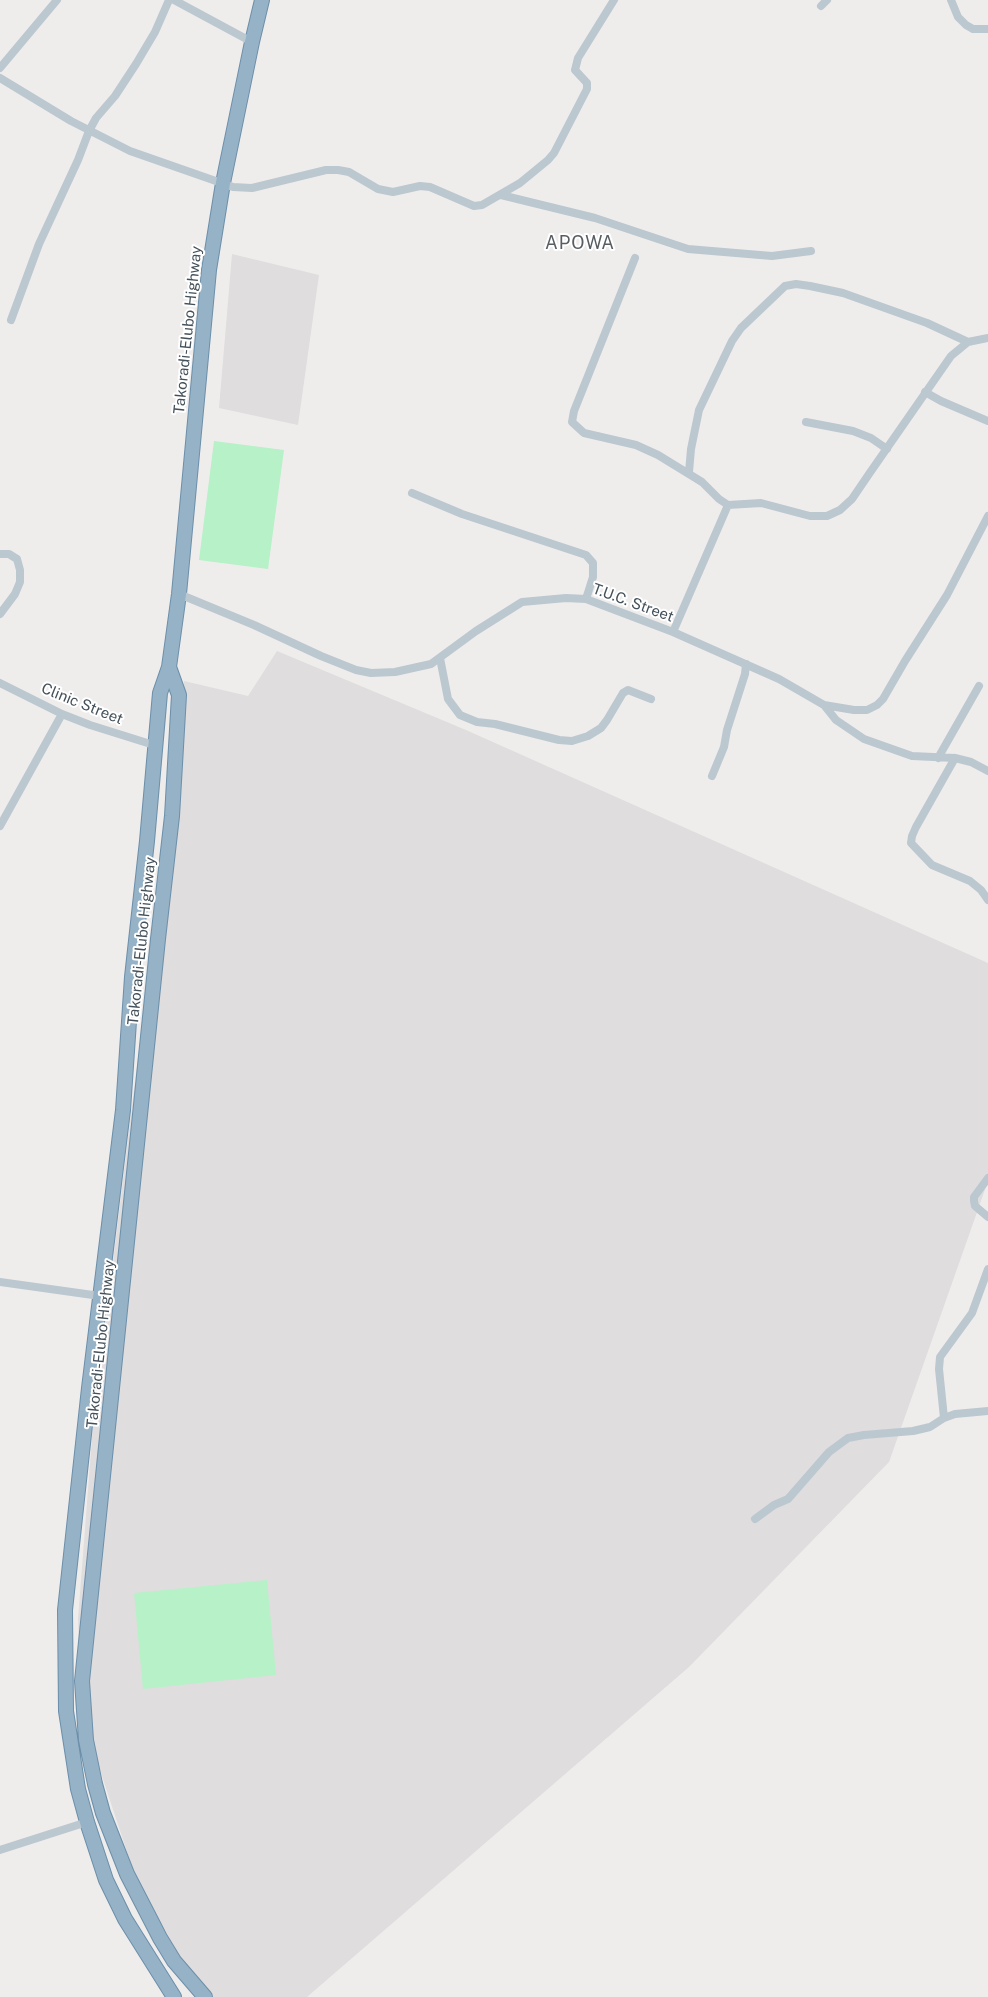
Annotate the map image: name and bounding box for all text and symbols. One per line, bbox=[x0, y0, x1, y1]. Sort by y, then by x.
district label: APOWA bbox=[544, 232, 616, 254]
street label: Takoradi-Elubo Highway bbox=[170, 245, 206, 415]
street label: T.U.C. Street bbox=[590, 580, 676, 626]
street label: Clinic Street bbox=[38, 679, 126, 729]
street label: Takoradi-Elubo Highway bbox=[124, 856, 160, 1026]
street label: Takoradi-Elubo Highway bbox=[83, 1259, 119, 1429]

